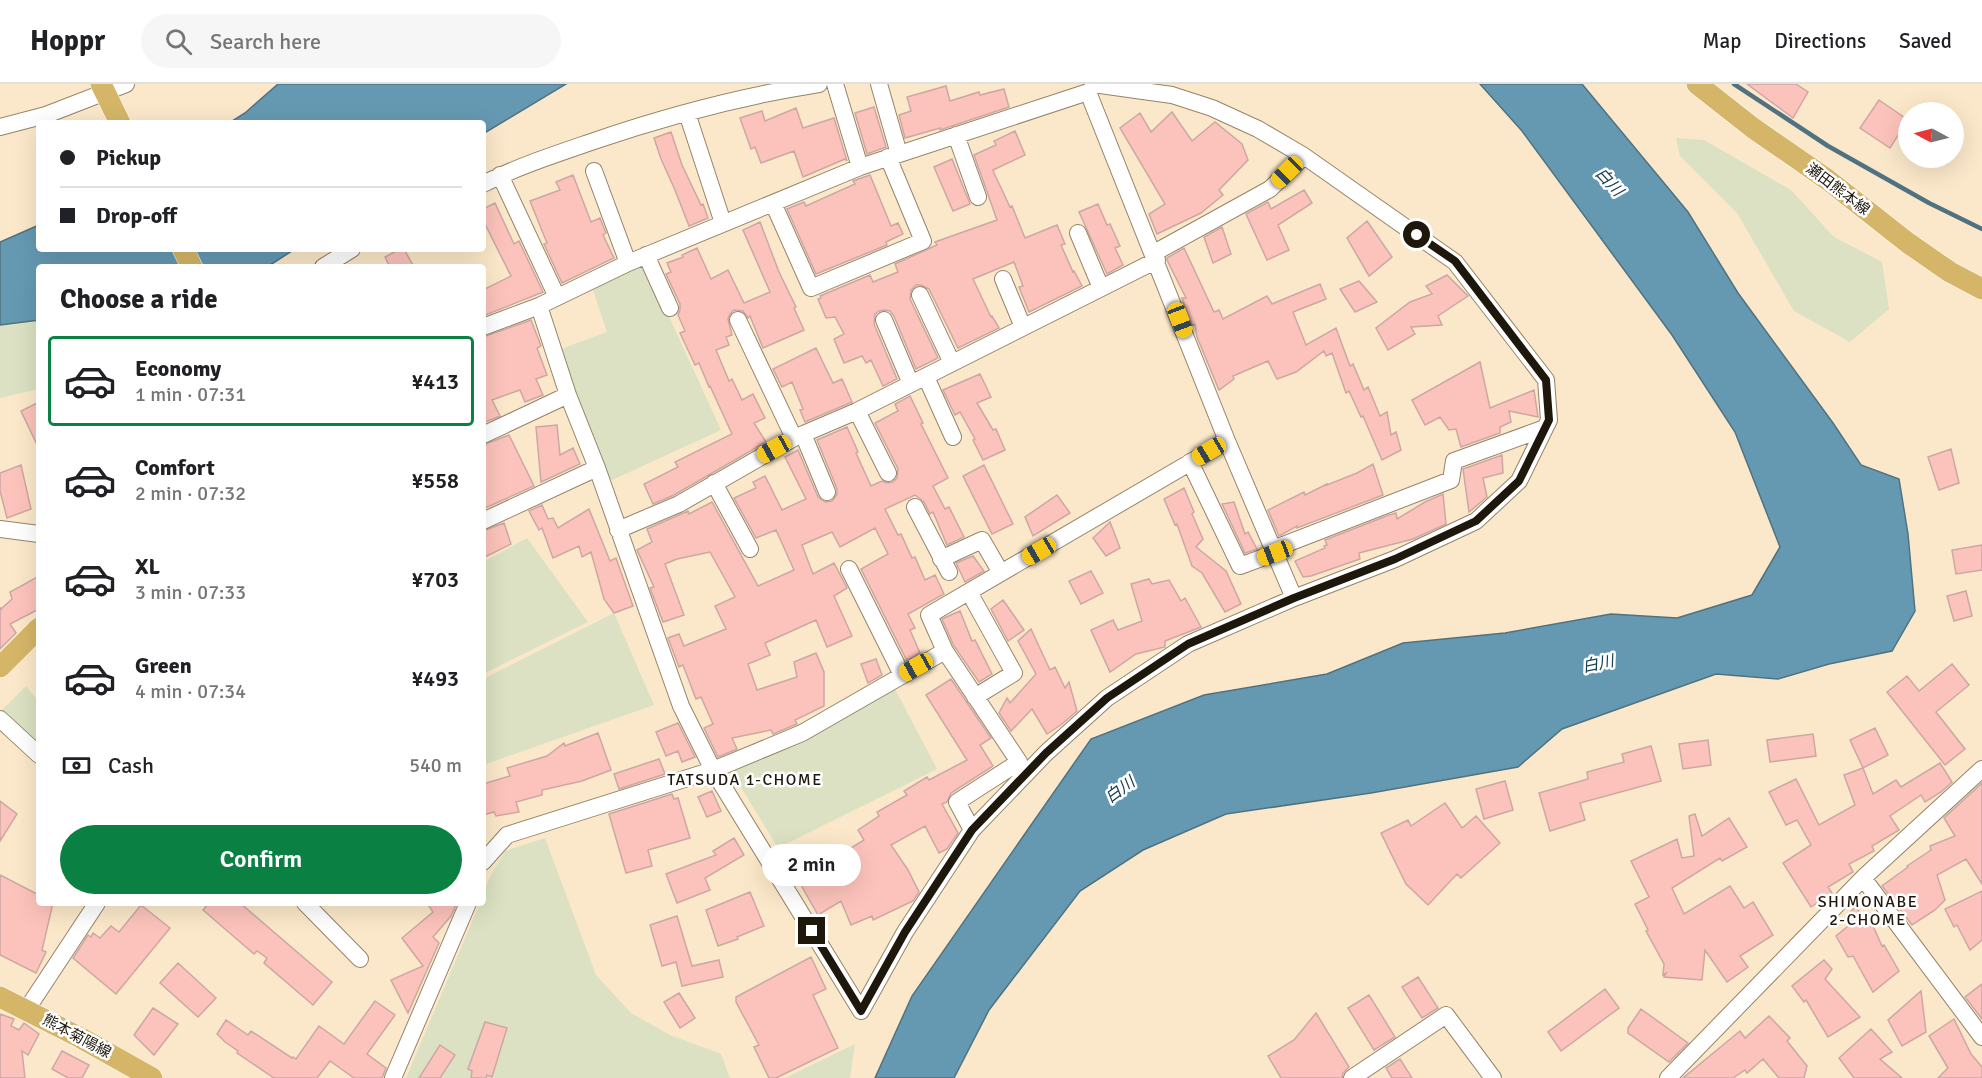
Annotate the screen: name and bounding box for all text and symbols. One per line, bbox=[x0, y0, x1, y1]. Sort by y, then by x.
search box bbox=[141, 14, 561, 68]
text: Hoppr bbox=[30, 24, 105, 58]
icon: search bbox=[162, 25, 195, 58]
text: Search here bbox=[210, 28, 321, 55]
text: Map bbox=[1703, 28, 1741, 54]
text: Directions bbox=[1774, 28, 1866, 54]
text: Saved bbox=[1899, 28, 1952, 54]
north arrow bbox=[1898, 102, 1964, 168]
map controls bbox=[1898, 102, 1964, 168]
text: Pickup bbox=[96, 144, 161, 171]
car bbox=[1268, 153, 1306, 191]
street label: 瀬田熊本線 bbox=[1803, 159, 1873, 219]
water label: 白川 bbox=[1591, 163, 1629, 202]
text: Drop-off bbox=[96, 202, 177, 229]
route start bbox=[1403, 221, 1430, 248]
text: Choose a ride bbox=[60, 283, 218, 316]
car bbox=[1165, 300, 1195, 340]
icon: car bbox=[63, 354, 117, 408]
text: Economy bbox=[135, 355, 221, 382]
text: ¥413 bbox=[411, 368, 459, 395]
text: 1 min · 07:31 bbox=[135, 382, 246, 407]
car bbox=[754, 432, 794, 466]
car bbox=[1189, 434, 1229, 468]
icon: car bbox=[63, 453, 117, 507]
text: Comfort bbox=[135, 454, 215, 481]
text: ¥558 bbox=[411, 467, 459, 494]
text: 2 min · 07:32 bbox=[135, 481, 246, 506]
car bbox=[1019, 534, 1059, 568]
car bbox=[1255, 538, 1295, 568]
icon: car bbox=[63, 552, 117, 606]
text: XL bbox=[135, 553, 160, 580]
text: ¥703 bbox=[411, 566, 459, 593]
text: 3 min · 07:33 bbox=[135, 580, 246, 605]
car bbox=[896, 650, 936, 684]
water label: 白川 bbox=[1580, 650, 1618, 677]
icon: car bbox=[63, 651, 117, 705]
text: Green bbox=[135, 652, 192, 679]
text: ¥493 bbox=[411, 665, 459, 692]
text: 4 min · 07:34 bbox=[135, 679, 246, 704]
icon: cash bbox=[60, 749, 93, 782]
text: Cash bbox=[108, 752, 154, 779]
text: 540 m bbox=[409, 753, 462, 778]
district label: TATSUDA 1-CHOME bbox=[667, 770, 823, 790]
water label: 白川 bbox=[1101, 771, 1140, 807]
button: Confirm bbox=[60, 825, 462, 894]
callout: 2 min bbox=[762, 844, 862, 886]
text: 2 min bbox=[788, 852, 835, 877]
district label: SHIMONABE 2-CHOME bbox=[1818, 892, 1918, 930]
route end bbox=[798, 917, 825, 944]
street label: 熊本菊陽線 bbox=[40, 1010, 114, 1062]

